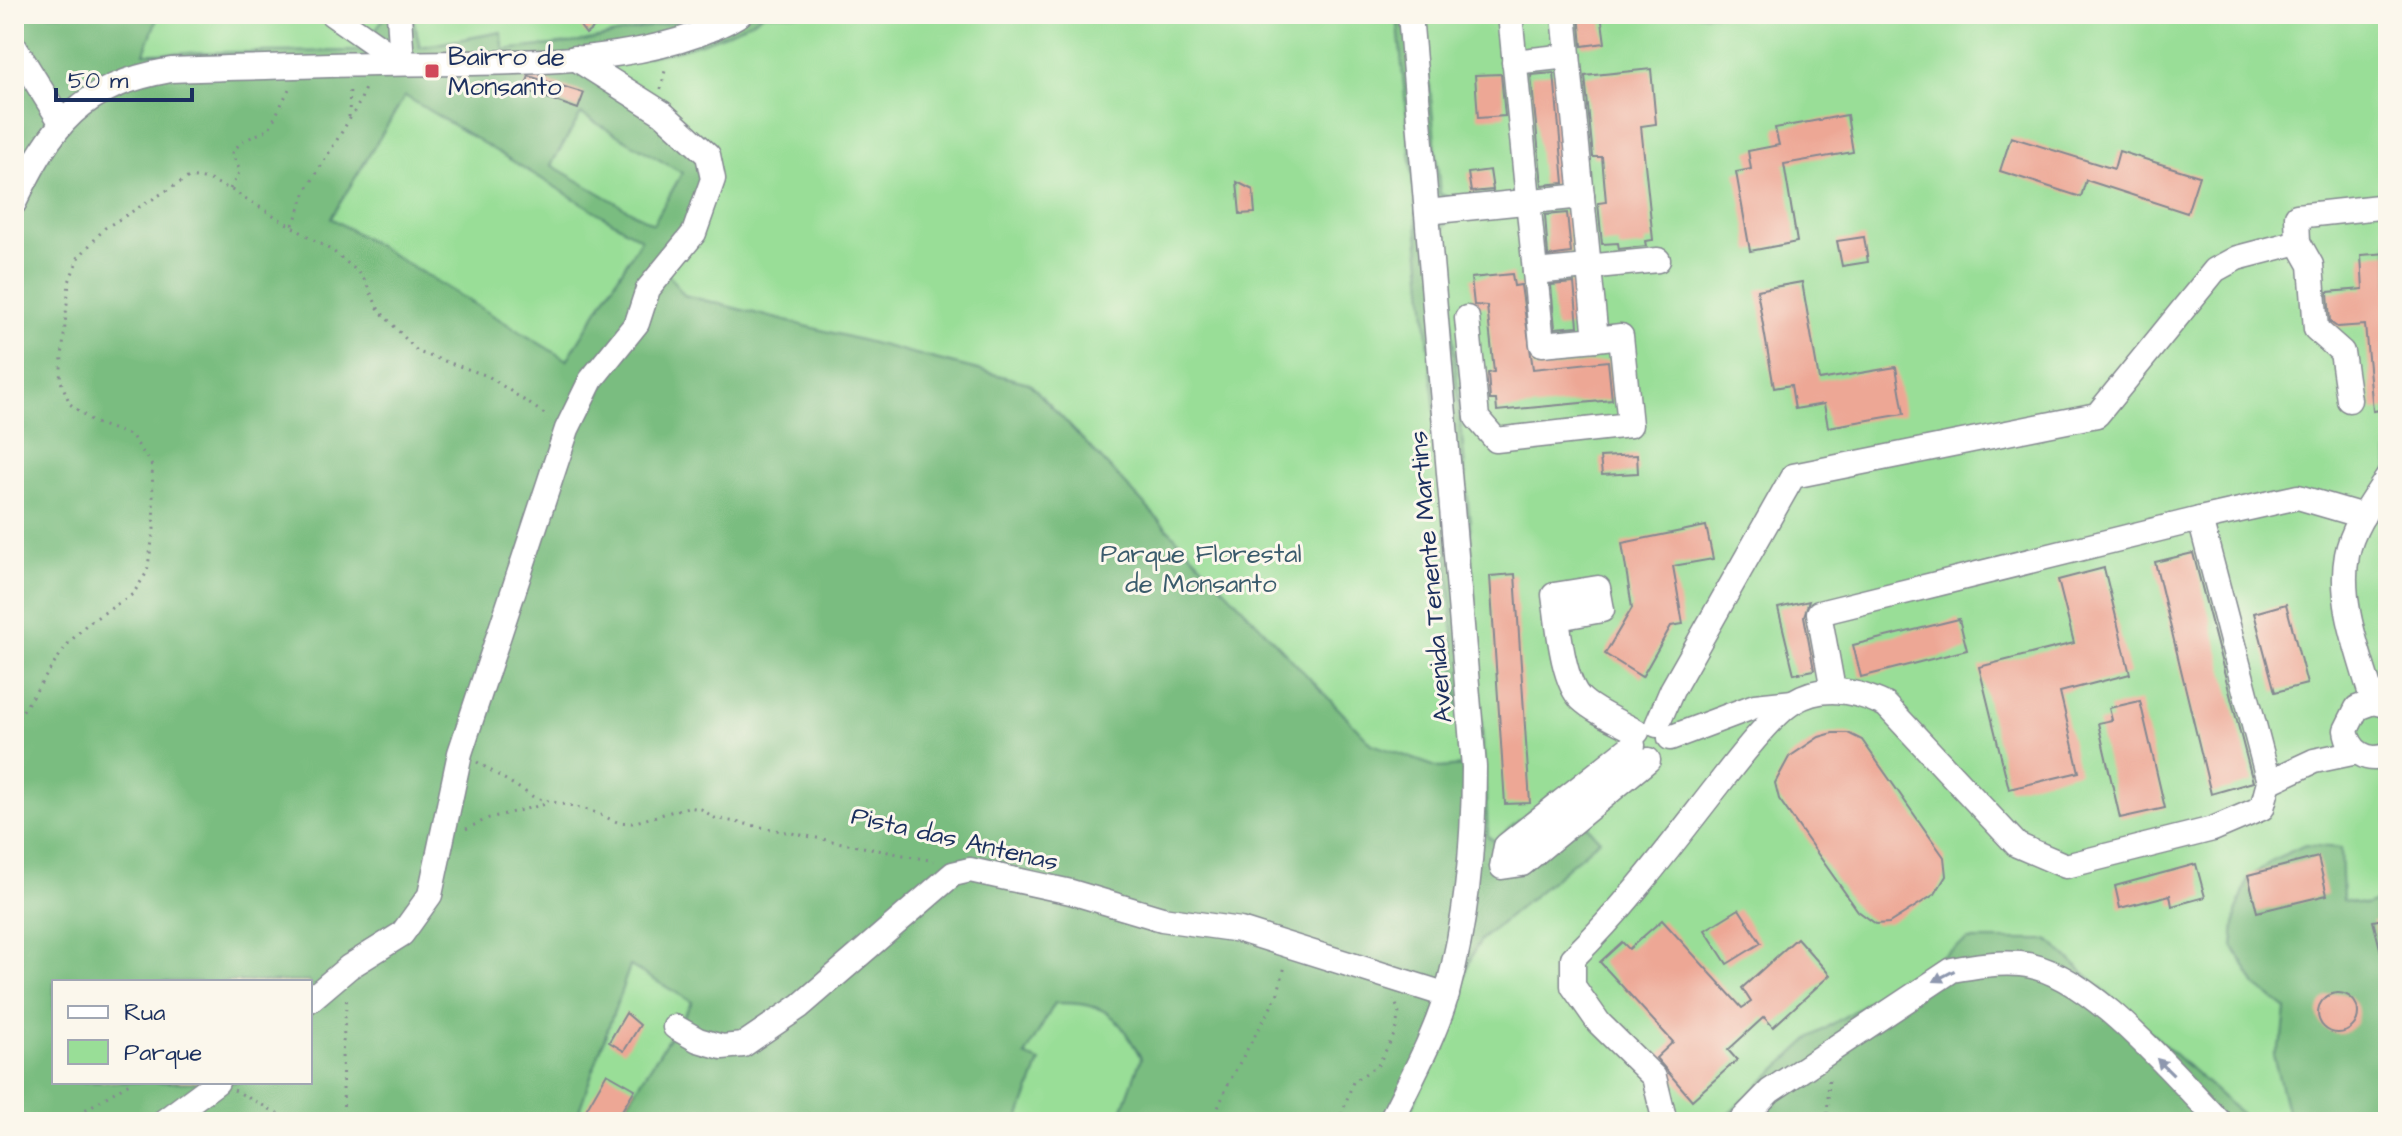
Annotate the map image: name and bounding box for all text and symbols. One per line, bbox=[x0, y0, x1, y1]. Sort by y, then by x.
place label: Bairro de Monsanto bbox=[448, 39, 565, 105]
scale bar bbox=[56, 52, 192, 102]
marker: Bairro de Monsanto bbox=[423, 62, 441, 80]
text: 50 m bbox=[68, 64, 129, 98]
street label: Avenida Tenente Martins bbox=[1400, 429, 1462, 724]
park label: Parque Florestal de Monsanto bbox=[1100, 536, 1302, 602]
street label: Pista das Antenas bbox=[848, 798, 1062, 880]
one-way arrow bbox=[1933, 968, 1955, 982]
legend bbox=[52, 980, 312, 1084]
text: Rua bbox=[124, 996, 166, 1030]
text: Parque bbox=[124, 1036, 202, 1070]
one-way arrow bbox=[2156, 1058, 2175, 1077]

